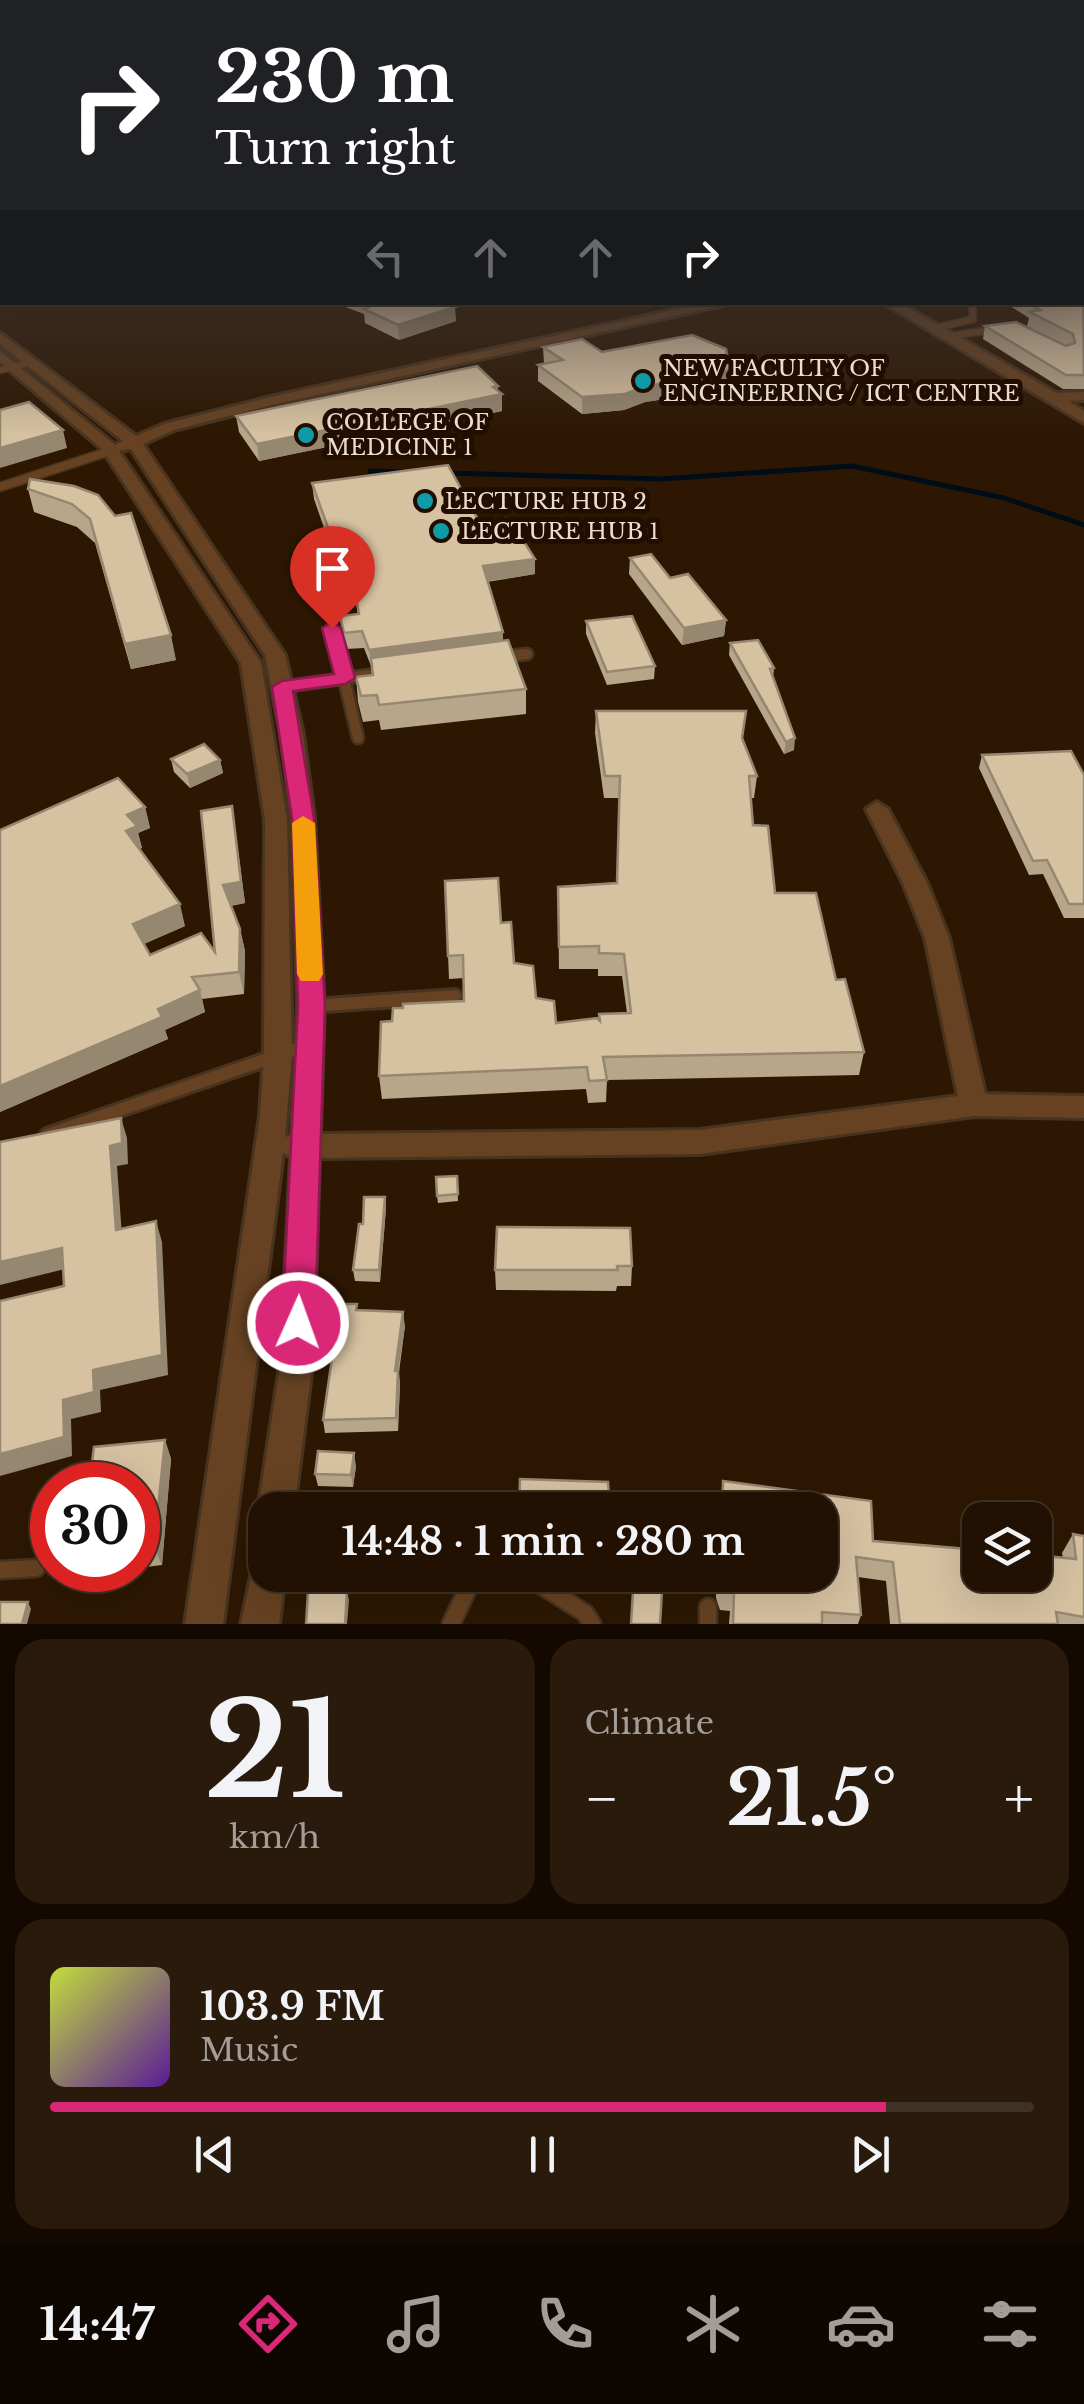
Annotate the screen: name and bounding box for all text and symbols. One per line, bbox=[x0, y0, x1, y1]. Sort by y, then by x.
text: 230 m bbox=[215, 34, 454, 121]
icon: right bbox=[50, 40, 180, 170]
text: Turn right bbox=[215, 120, 456, 176]
icon: left bbox=[358, 230, 413, 285]
icon: ahead bbox=[463, 230, 518, 285]
icon: ahead bbox=[568, 230, 623, 285]
icon: right bbox=[673, 230, 728, 285]
place label: NEW FACULTY OF ENGINEERING / ICT CENTRE bbox=[663, 355, 1020, 407]
marker: NEW FACULTY OF ENGINEERING / ICT CENTRE bbox=[632, 370, 654, 392]
place label: COLLEGE OF MEDICINE 1 bbox=[326, 409, 489, 461]
marker: COLLEGE OF MEDICINE 1 bbox=[295, 424, 317, 446]
place label: LECTURE HUB 2 bbox=[445, 488, 647, 515]
marker: LECTURE HUB 2 bbox=[414, 490, 436, 512]
place label: LECTURE HUB 1 bbox=[461, 518, 659, 545]
marker: LECTURE HUB 1 bbox=[430, 520, 452, 542]
pin bbox=[290, 526, 375, 629]
icon: arrive bbox=[305, 541, 360, 596]
position arrow bbox=[246, 1271, 350, 1375]
speed limit sign: 30 bbox=[30, 1462, 160, 1592]
map controls bbox=[962, 1502, 1052, 1592]
button: layers bbox=[962, 1502, 1052, 1592]
text: 14:48 · 1 min · 280 m bbox=[341, 1518, 745, 1565]
text: 21 bbox=[204, 1671, 345, 1832]
text: Climate bbox=[585, 1703, 714, 1743]
text: 21.5° bbox=[726, 1752, 897, 1845]
text: − bbox=[585, 1765, 619, 1833]
text: + bbox=[1004, 1765, 1034, 1833]
text: km/h bbox=[229, 1817, 320, 1857]
text: 103.9 FM bbox=[200, 1983, 385, 2030]
text: Music bbox=[200, 2030, 298, 2070]
icon: previous bbox=[187, 2127, 242, 2182]
icon: pause bbox=[515, 2127, 570, 2182]
icon: next bbox=[843, 2127, 898, 2182]
icon: directions bbox=[233, 2289, 303, 2359]
icon: music bbox=[381, 2289, 451, 2359]
icon: phone bbox=[530, 2289, 600, 2359]
icon: climate bbox=[678, 2289, 748, 2359]
icon: car bbox=[826, 2289, 896, 2359]
icon: filters bbox=[975, 2289, 1045, 2359]
text: 14:47 bbox=[39, 2296, 155, 2352]

